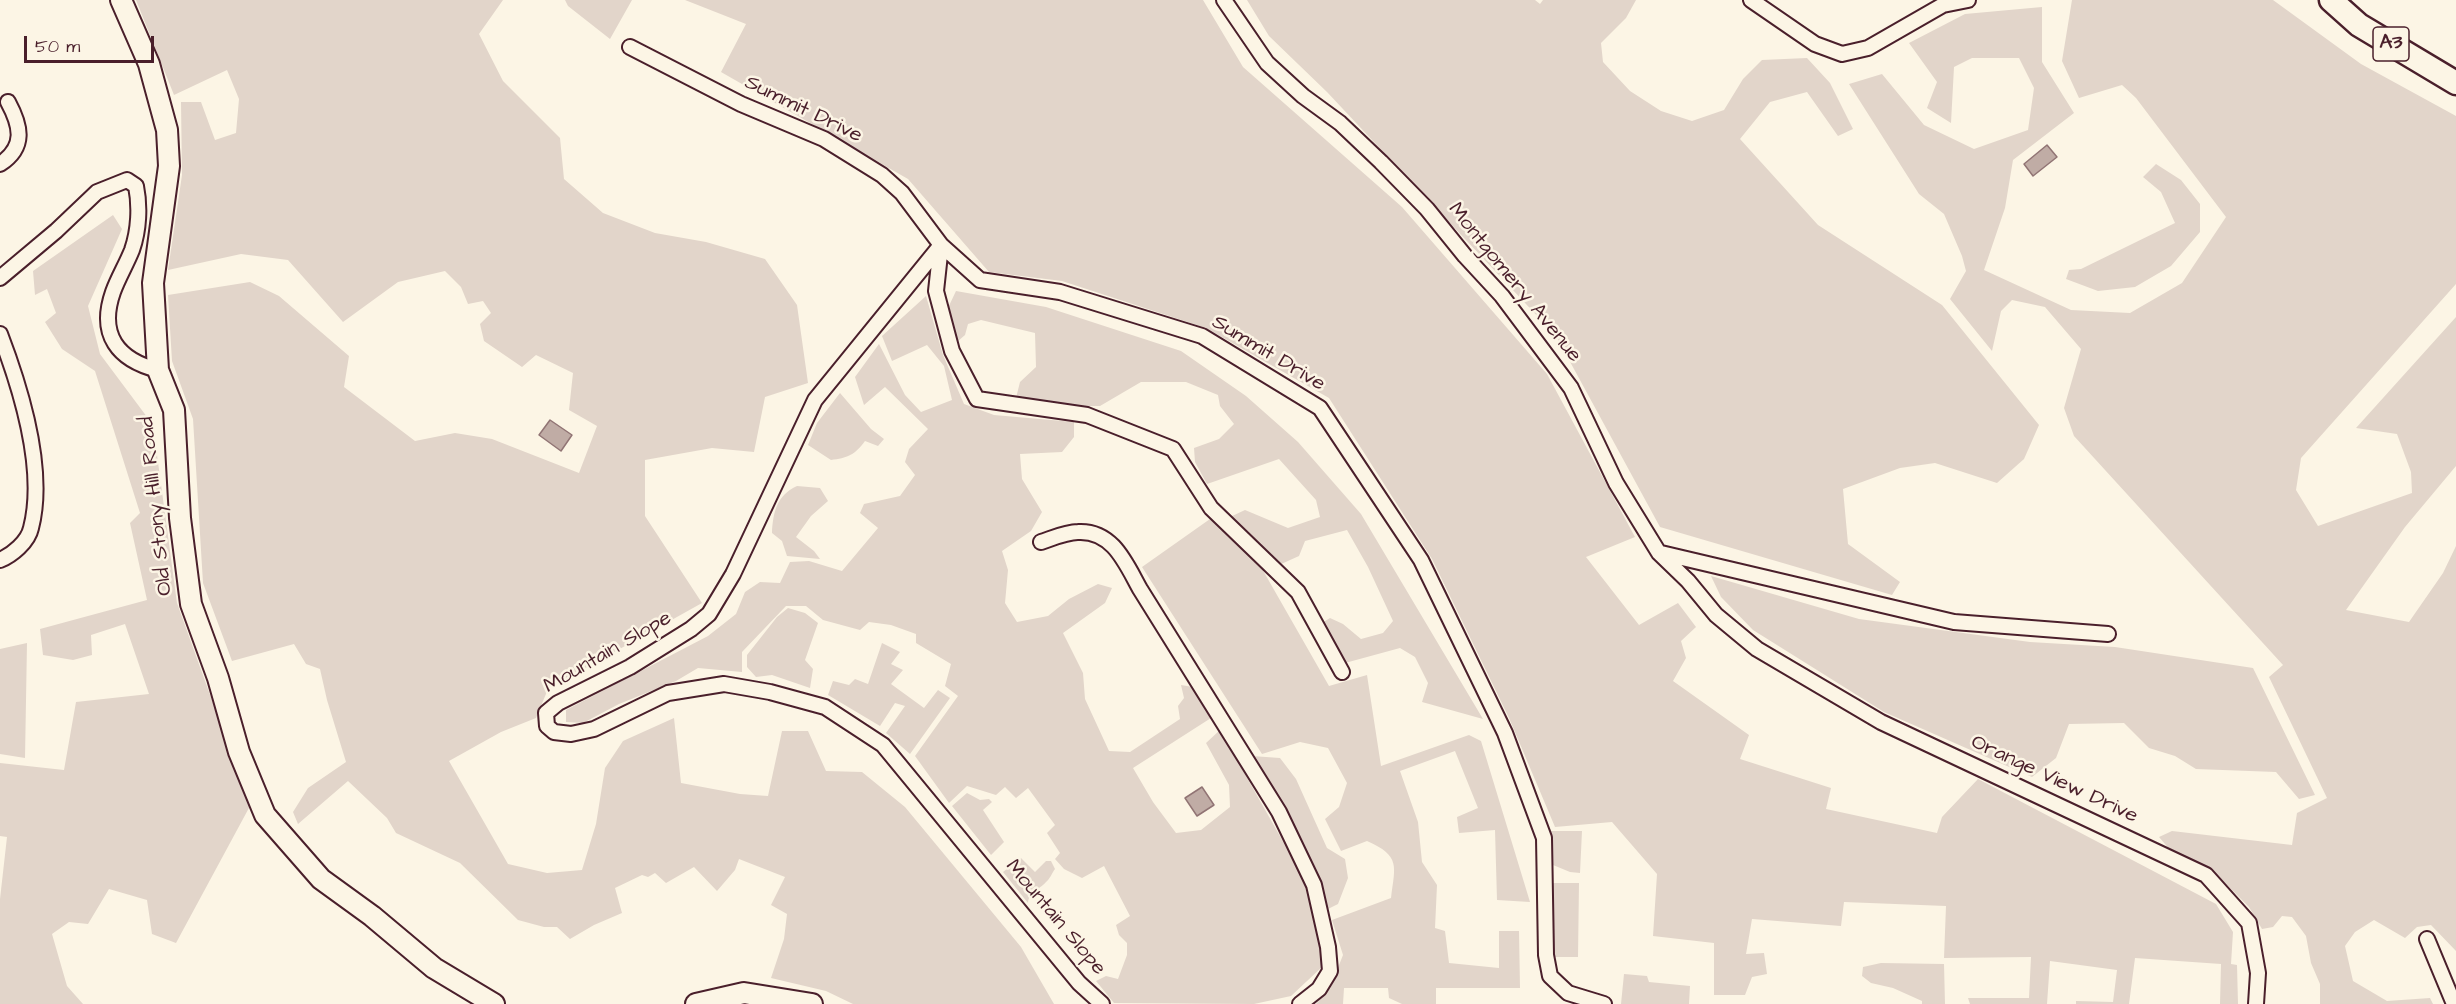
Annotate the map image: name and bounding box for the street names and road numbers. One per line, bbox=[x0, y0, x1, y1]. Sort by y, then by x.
road number: A3 bbox=[2373, 27, 2409, 61]
street label: Summit Drive bbox=[740, 71, 866, 149]
street label: Montgomery Avenue bbox=[1442, 198, 1586, 368]
street label: Summit Drive bbox=[1207, 310, 1329, 398]
street label: Old Stony Hill Road bbox=[135, 415, 179, 597]
street label: Mountain Slope bbox=[540, 606, 676, 700]
street label: Orange View Drive bbox=[1967, 730, 2141, 830]
street label: Mountain Slope bbox=[999, 855, 1111, 981]

